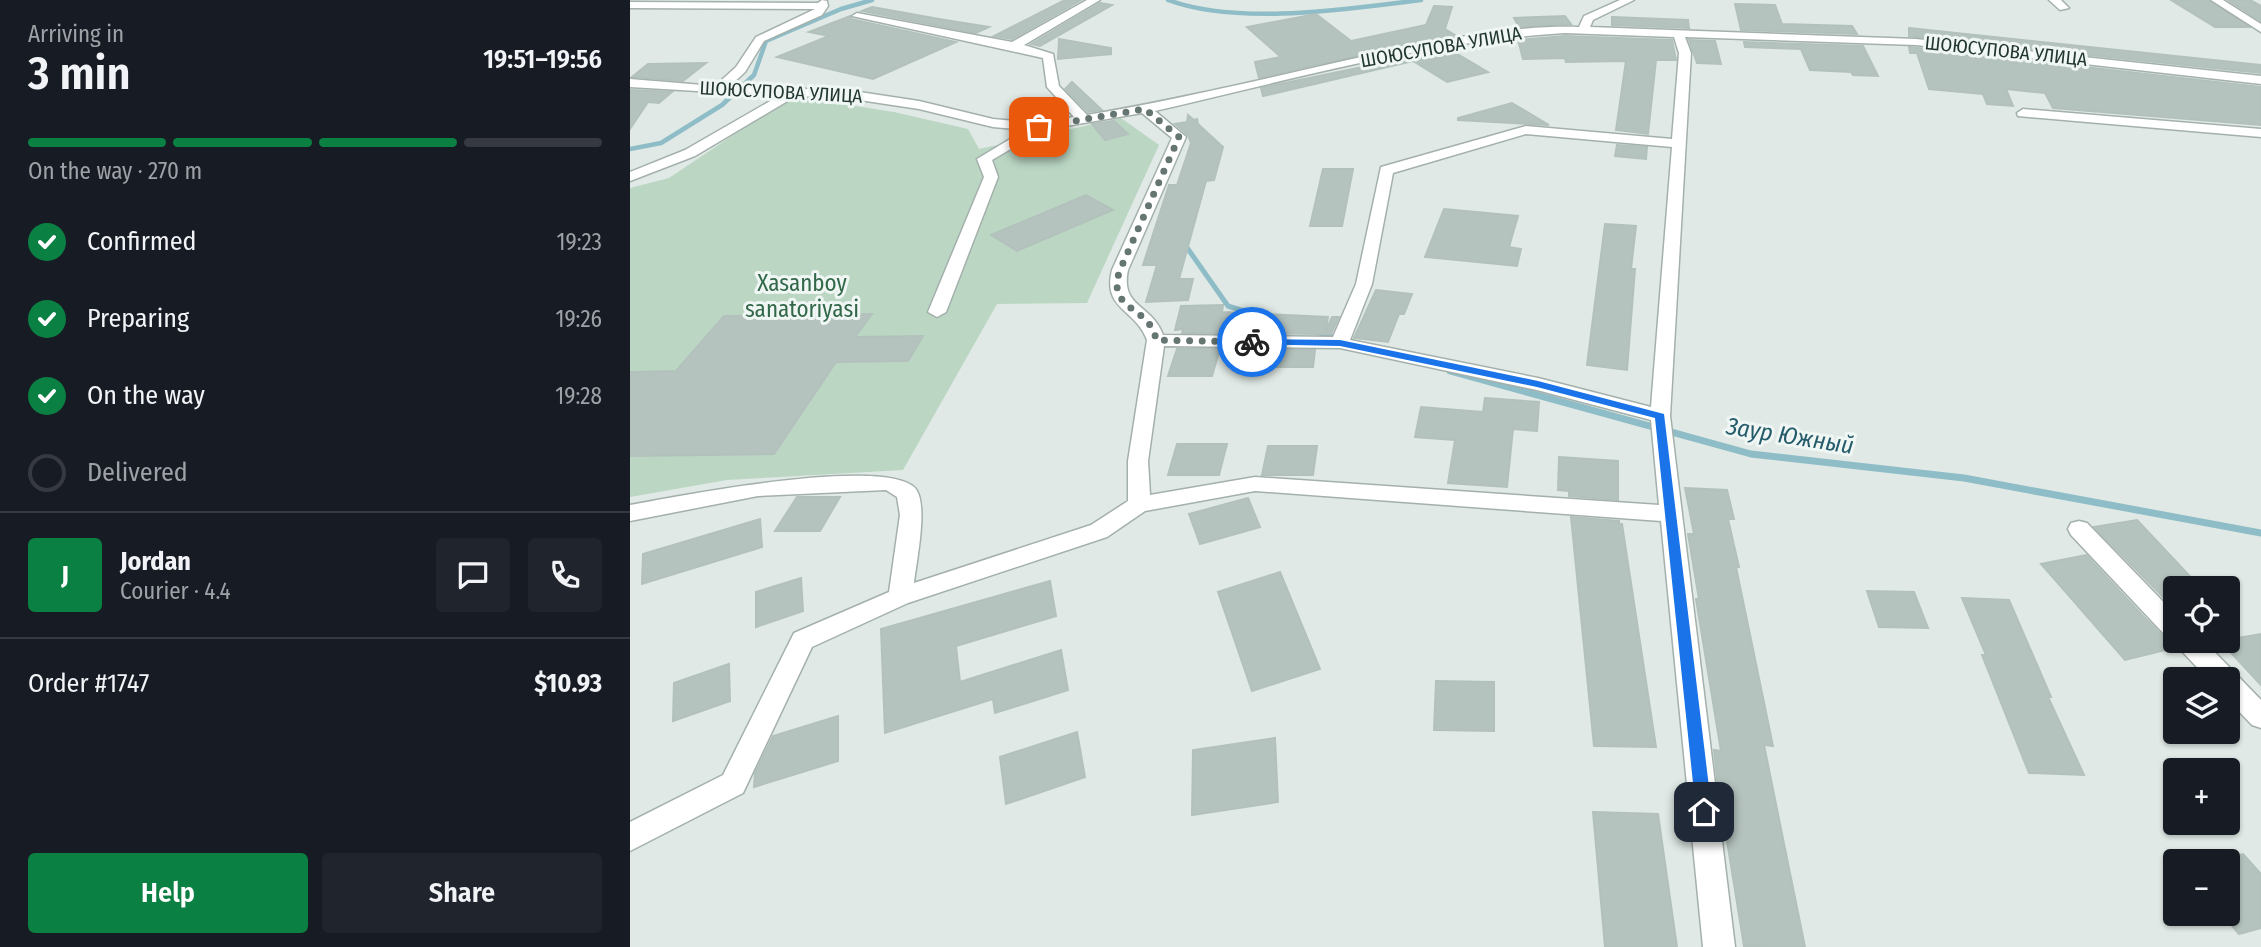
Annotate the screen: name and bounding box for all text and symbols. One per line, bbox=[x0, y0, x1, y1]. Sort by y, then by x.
text: Arriving in bbox=[28, 20, 124, 48]
street label: ШОЮСУПОВА УЛИЦА bbox=[1359, 22, 1523, 72]
street label: ШОЮСУПОВА УЛИЦА bbox=[1924, 31, 2088, 71]
text: 19:51–19:56 bbox=[483, 44, 602, 75]
text: 3 min bbox=[28, 46, 131, 101]
street label: ШОЮСУПОВА УЛИЦА bbox=[699, 76, 863, 108]
pin bbox=[1009, 97, 1069, 157]
icon: bag bbox=[1020, 108, 1058, 146]
text: On the way · 270 m bbox=[28, 157, 202, 185]
icon: check bbox=[28, 223, 66, 261]
text: Confirmed bbox=[87, 226, 197, 257]
text: 19:23 bbox=[557, 228, 602, 256]
park label: Xasanboy sanatoriyasi bbox=[745, 269, 859, 323]
icon: check bbox=[28, 300, 66, 338]
text: Preparing bbox=[87, 303, 189, 334]
text: 19:26 bbox=[555, 305, 602, 333]
courier bbox=[1217, 307, 1287, 377]
icon: bike bbox=[1233, 323, 1271, 361]
icon: check bbox=[28, 377, 66, 415]
text: On the way bbox=[87, 380, 205, 411]
text: 19:28 bbox=[555, 382, 602, 410]
water label: Заур Южный bbox=[1723, 412, 1856, 460]
text: Delivered bbox=[87, 457, 188, 488]
button: chat bbox=[436, 538, 510, 612]
button: phone bbox=[528, 538, 602, 612]
text: Jordan bbox=[120, 546, 191, 577]
text: J bbox=[61, 560, 69, 591]
map controls bbox=[2163, 576, 2240, 926]
button: locate bbox=[2163, 576, 2240, 653]
text: Courier · 4.4 bbox=[120, 577, 231, 605]
button: layers bbox=[2163, 667, 2240, 744]
text: Order #1747 bbox=[28, 668, 149, 699]
text: $10.93 bbox=[534, 668, 602, 699]
button: + bbox=[2163, 758, 2240, 835]
pin bbox=[1674, 782, 1734, 842]
icon: home bbox=[1685, 793, 1723, 831]
button: − bbox=[2163, 849, 2240, 926]
button: Help bbox=[28, 853, 308, 933]
button: Share bbox=[322, 853, 602, 933]

